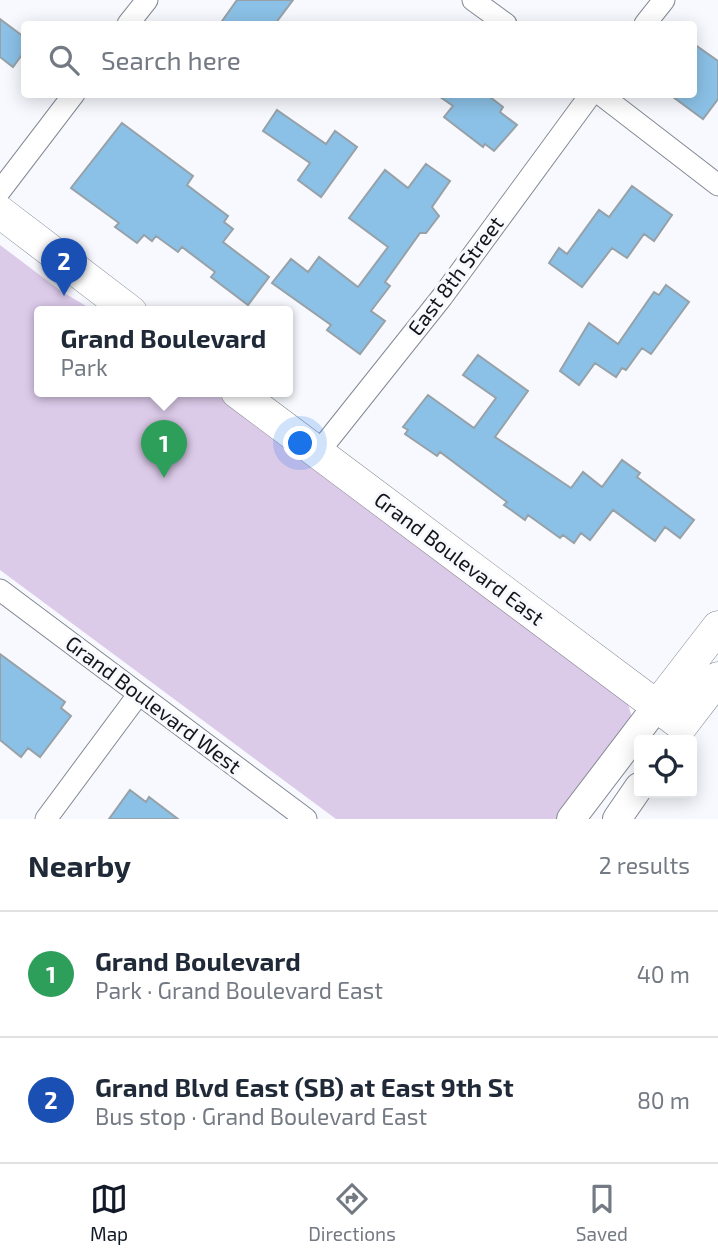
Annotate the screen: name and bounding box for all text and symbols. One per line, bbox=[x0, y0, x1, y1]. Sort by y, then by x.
search box bbox=[21, 21, 697, 98]
icon: search bbox=[45, 41, 83, 79]
text: Search here bbox=[101, 44, 241, 75]
street label: East 8th Street bbox=[402, 211, 508, 340]
pin: 2 bbox=[41, 238, 87, 296]
popup bbox=[34, 306, 293, 397]
text: Grand Boulevard bbox=[61, 322, 266, 353]
text: Park bbox=[61, 353, 108, 381]
pin: 1 bbox=[141, 420, 187, 478]
your location bbox=[283, 426, 317, 460]
street label: Grand Boulevard East bbox=[370, 486, 550, 630]
street label: Grand Boulevard West bbox=[61, 630, 247, 778]
map controls bbox=[634, 735, 697, 798]
button: locate bbox=[634, 735, 697, 798]
text: Nearby bbox=[28, 847, 131, 883]
text: 2 results bbox=[599, 851, 690, 879]
text: Grand Boulevard bbox=[95, 945, 301, 976]
text: 1 bbox=[46, 960, 56, 988]
text: 40 m bbox=[637, 960, 690, 988]
text: Park · Grand Boulevard East bbox=[95, 976, 383, 1004]
text: Grand Blvd East (SB) at East 9th St bbox=[95, 1071, 514, 1102]
text: 2 bbox=[44, 1086, 58, 1114]
text: 80 m bbox=[637, 1086, 690, 1114]
text: Bus stop · Grand Boulevard East bbox=[95, 1102, 427, 1130]
tab: Map bbox=[90, 1180, 128, 1245]
tab: Directions bbox=[308, 1180, 396, 1245]
tab: Saved bbox=[576, 1180, 628, 1245]

